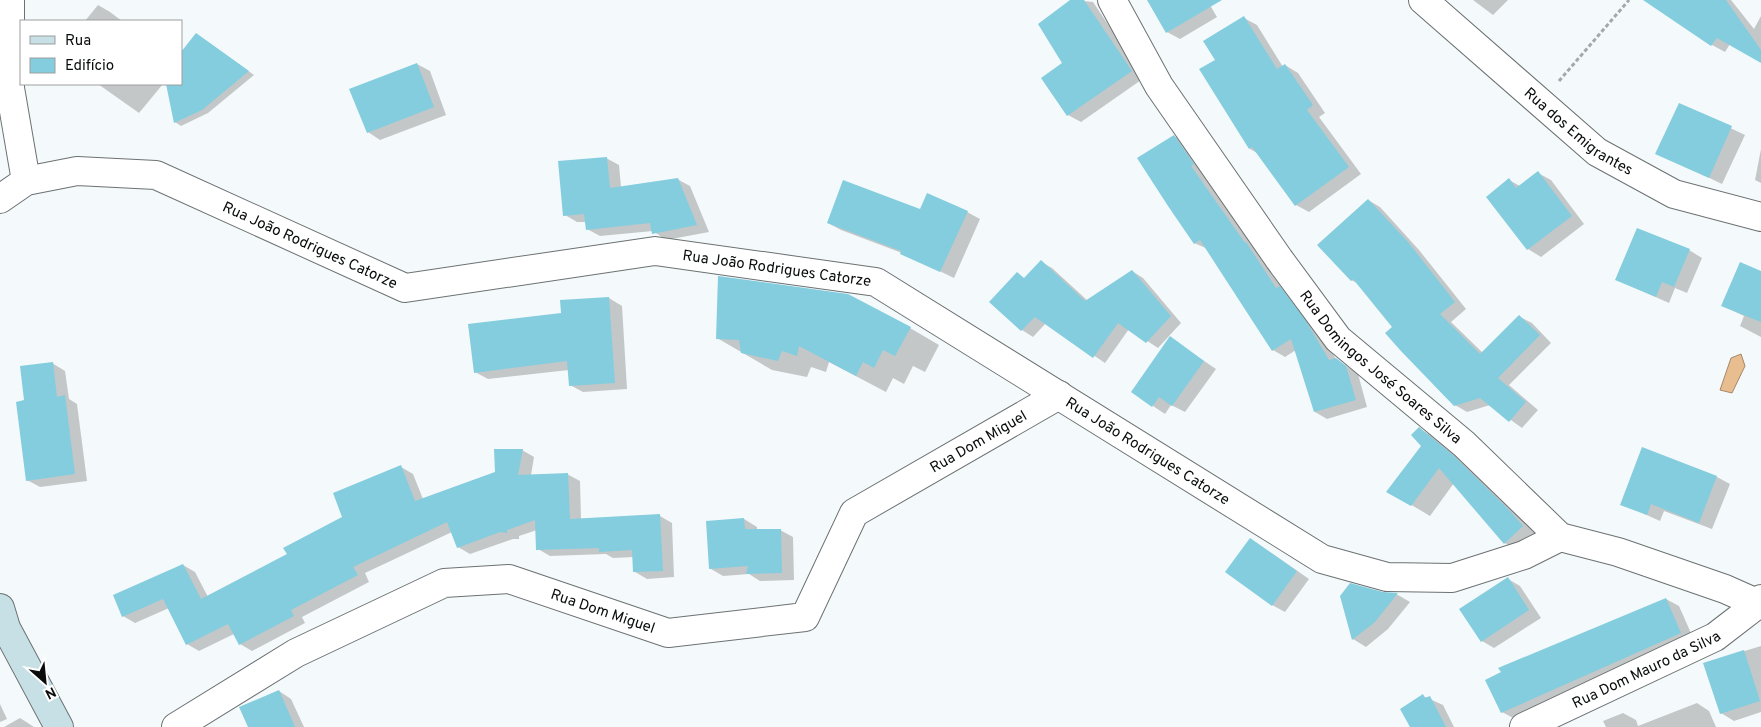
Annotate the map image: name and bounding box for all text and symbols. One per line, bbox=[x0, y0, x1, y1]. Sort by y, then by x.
legend bbox=[20, 20, 182, 85]
text: Rua bbox=[65, 32, 91, 51]
text: Edifício bbox=[65, 57, 114, 76]
street label: Rua dos Emigrantes bbox=[1519, 84, 1636, 181]
street label: Rua João Rodrigues Catorze bbox=[219, 198, 400, 294]
street label: Rua João Rodrigues Catorze bbox=[681, 247, 872, 292]
street label: Rua Domingos José Soares Silva bbox=[1294, 287, 1465, 449]
street label: Rua João Rodrigues Catorze bbox=[1061, 394, 1233, 510]
street label: Rua Dom Miguel bbox=[927, 407, 1031, 478]
street label: Rua Dom Miguel bbox=[548, 586, 657, 639]
street label: Rua Dom Mauro da Silva bbox=[1570, 628, 1725, 714]
north arrow bbox=[20, 657, 70, 707]
text: N bbox=[42, 682, 59, 702]

